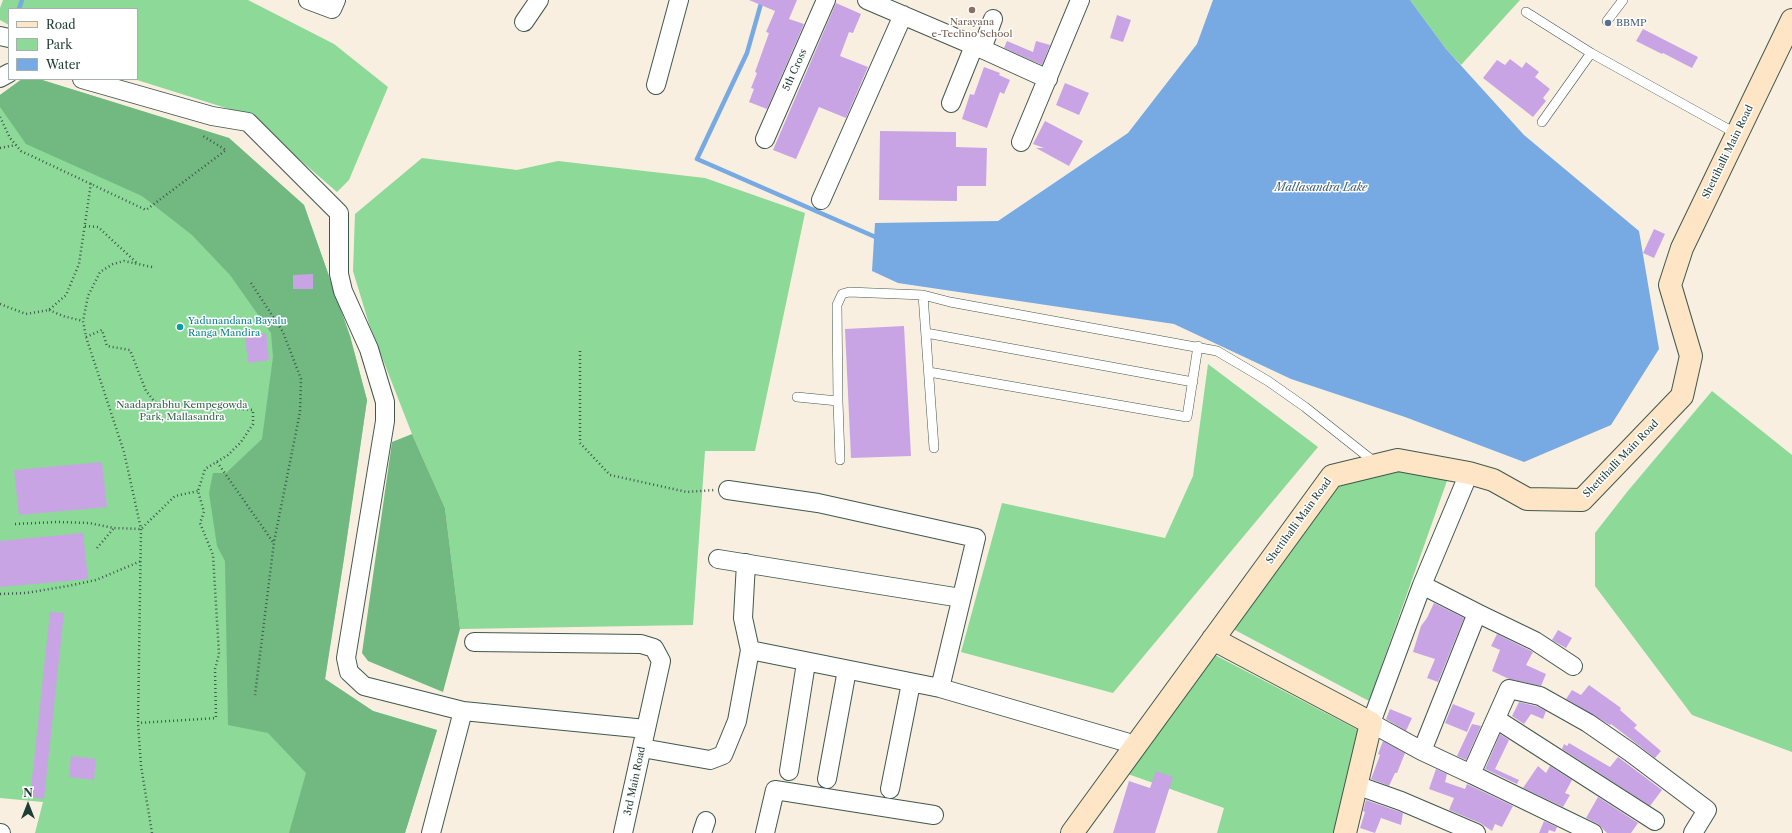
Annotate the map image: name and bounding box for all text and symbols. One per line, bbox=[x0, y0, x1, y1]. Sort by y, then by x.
marker: Narayana e-Techno School bbox=[967, 5, 977, 15]
legend bbox=[8, 8, 138, 80]
place label: Narayana e-Techno School bbox=[932, 16, 1012, 40]
text: Road bbox=[46, 17, 76, 32]
place label: BBMP bbox=[1616, 17, 1647, 29]
marker: BBMP bbox=[1603, 18, 1613, 28]
text: Park bbox=[46, 37, 72, 52]
street label: 5th Cross bbox=[780, 47, 810, 93]
text: Water bbox=[46, 57, 80, 72]
street label: Shettihalli Main Road bbox=[1700, 103, 1756, 201]
water label: Mallasandra Lake bbox=[1275, 181, 1367, 195]
place label: Yadunandana Bayalu Ranga Mandira bbox=[188, 315, 287, 338]
marker: Yadunandana Bayalu Ranga Mandira bbox=[175, 322, 185, 332]
park label: Naadaprabhu Kempegowda Park, Mallasandra bbox=[116, 399, 248, 422]
street label: Shettihalli Main Road bbox=[1581, 418, 1661, 500]
street label: Shettihalli Main Road bbox=[1264, 476, 1334, 566]
street label: 3rd Main Road bbox=[622, 745, 648, 817]
north arrow bbox=[8, 785, 48, 825]
text: N bbox=[23, 786, 33, 800]

